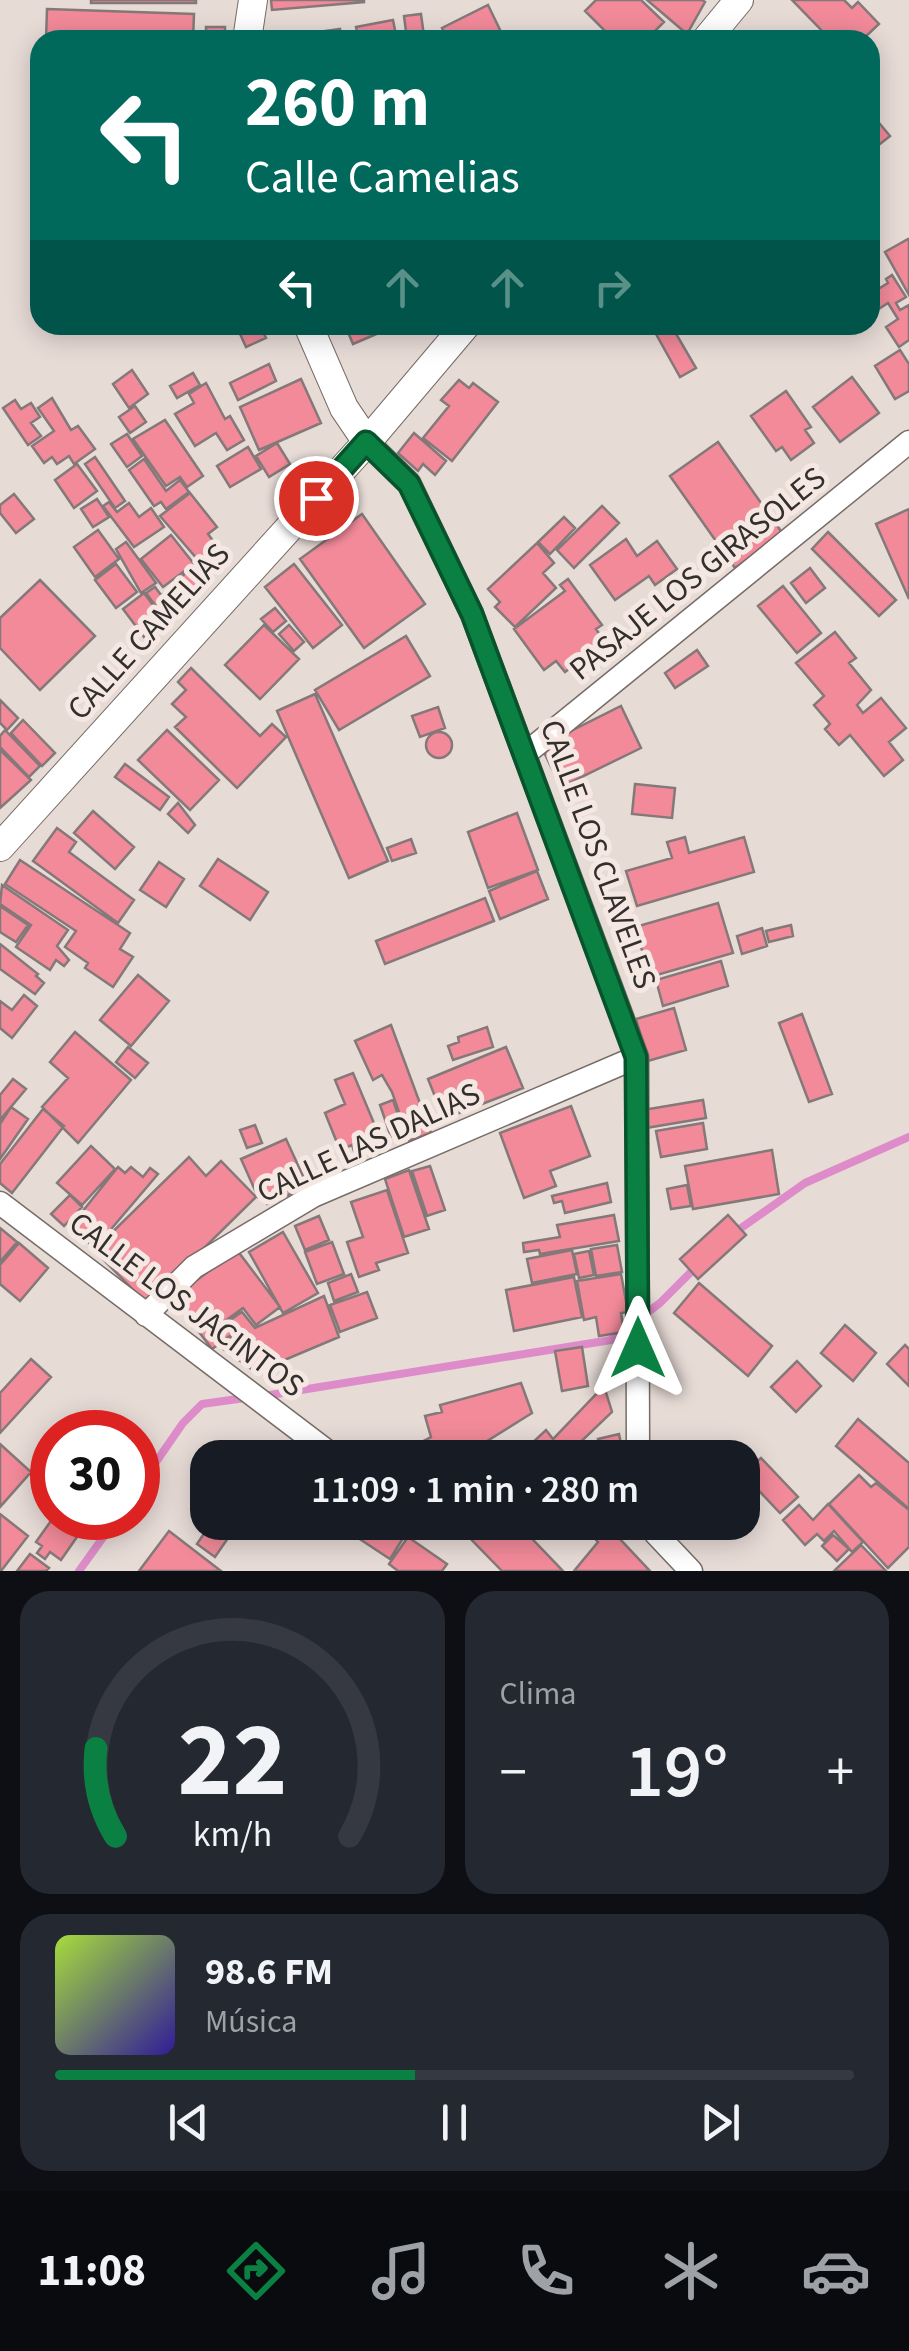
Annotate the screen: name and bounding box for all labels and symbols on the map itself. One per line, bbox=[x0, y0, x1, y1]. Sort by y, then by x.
pin bbox=[274, 456, 359, 541]
street label: PASAJE LOS GIRASOLES bbox=[560, 456, 836, 692]
street label: CALLE CAMELIAS bbox=[57, 533, 241, 730]
street label: CALLE LOS CLAVELES bbox=[528, 713, 668, 995]
street label: CALLE LAS DALIAS bbox=[249, 1071, 488, 1215]
street label: CALLE LOS JACINTOS bbox=[59, 1201, 314, 1409]
position arrow bbox=[586, 1296, 690, 1400]
speed limit sign: 30 bbox=[30, 1410, 160, 1540]

